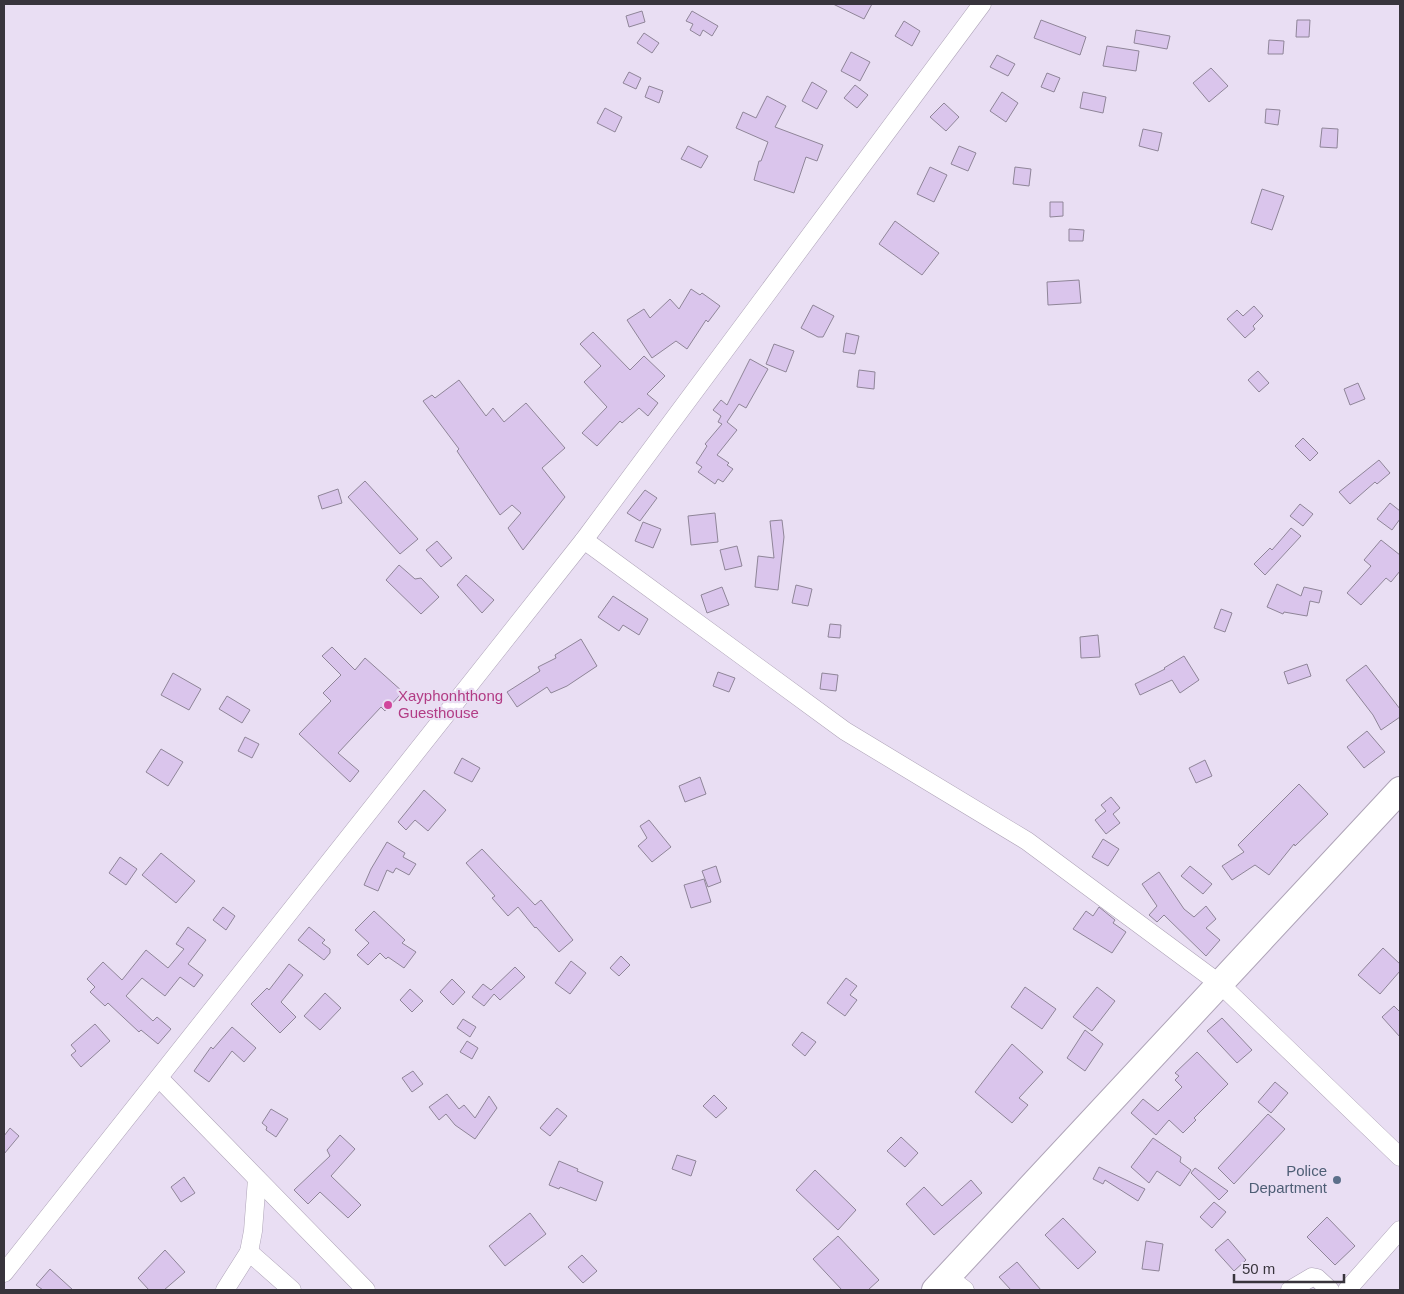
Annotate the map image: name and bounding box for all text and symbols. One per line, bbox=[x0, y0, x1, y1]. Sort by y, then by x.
place label: Xayphonhthong Guesthouse bbox=[398, 687, 503, 721]
marker: Xayphonhthong Guesthouse bbox=[382, 699, 394, 711]
place label: Police Department bbox=[1249, 1162, 1328, 1196]
marker: Police Department bbox=[1331, 1174, 1343, 1186]
scale bar bbox=[1234, 1252, 1344, 1284]
text: 50 m bbox=[1242, 1260, 1275, 1277]

